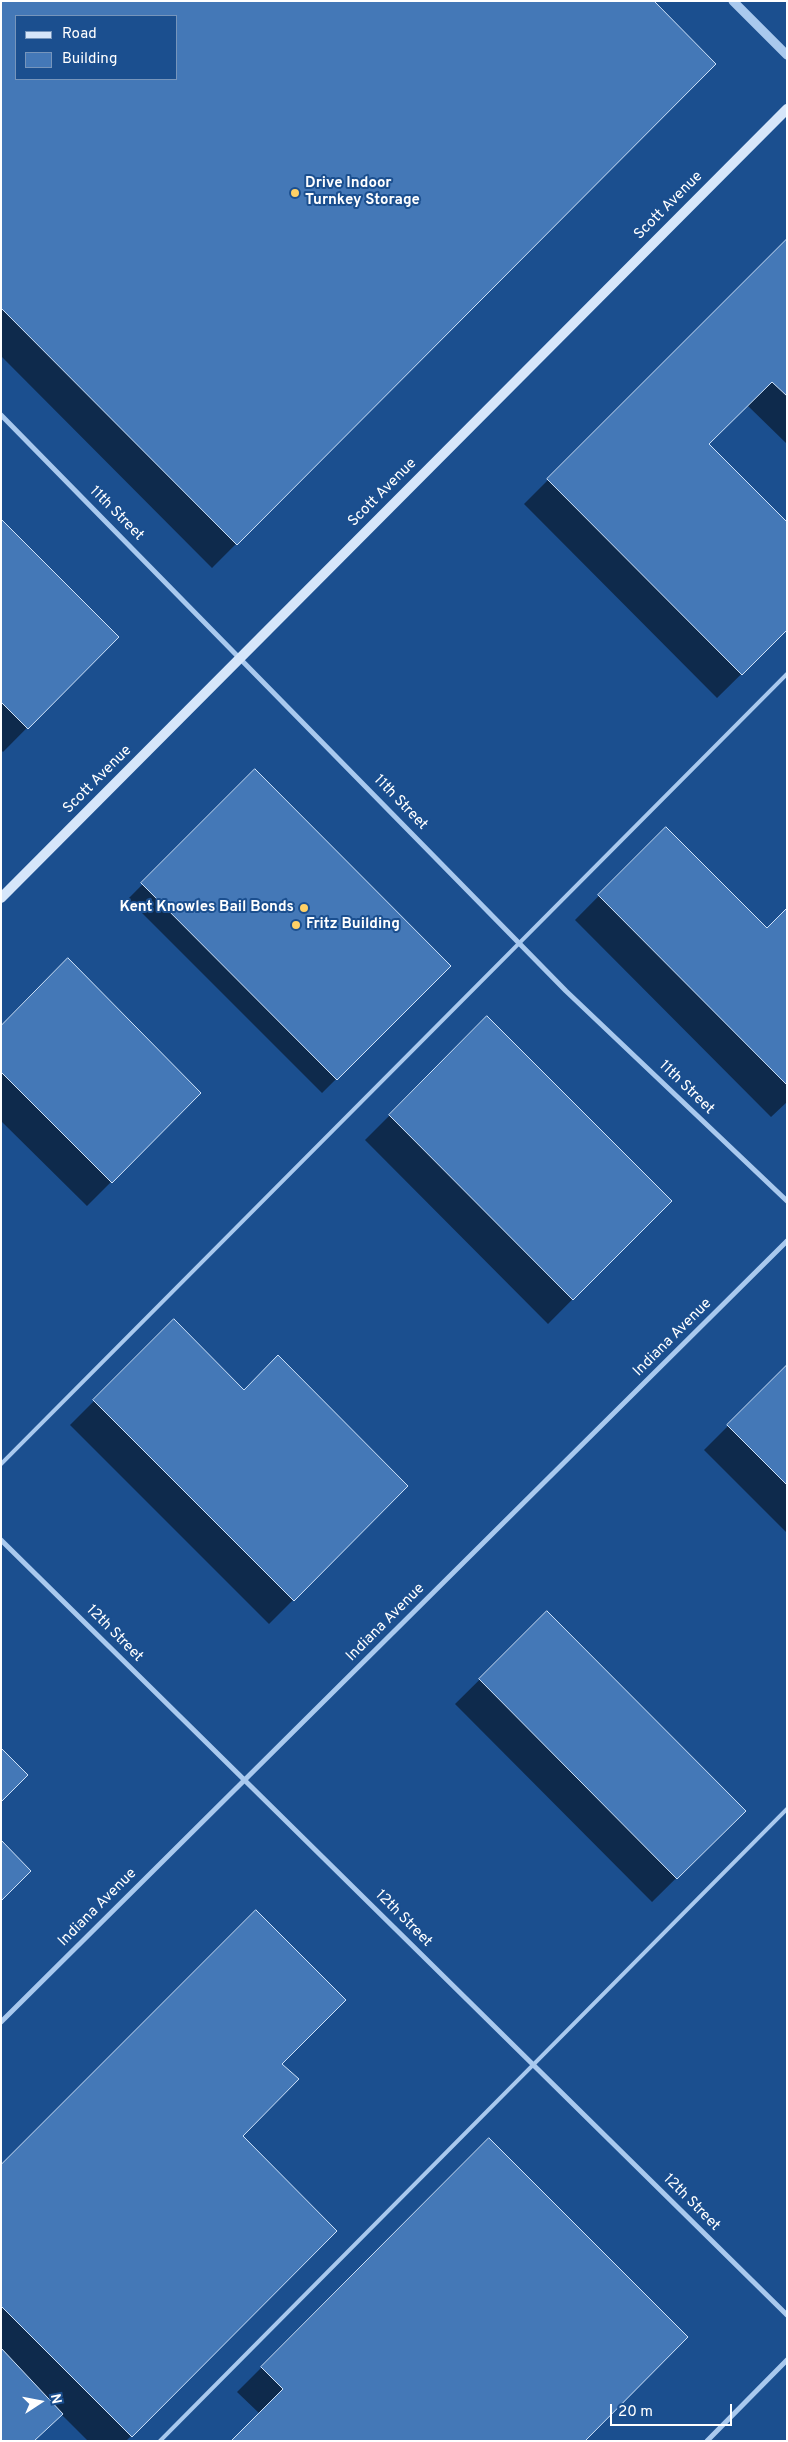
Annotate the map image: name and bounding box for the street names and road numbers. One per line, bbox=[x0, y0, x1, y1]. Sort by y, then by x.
street label: Scott Avenue bbox=[631, 168, 707, 244]
street label: Scott Avenue bbox=[345, 455, 421, 531]
street label: 11th Street bbox=[85, 483, 147, 545]
street label: Scott Avenue bbox=[60, 742, 136, 818]
street label: 11th Street bbox=[369, 772, 431, 834]
street label: 11th Street bbox=[655, 1057, 717, 1119]
street label: Indiana Avenue bbox=[630, 1295, 716, 1381]
street label: Indiana Avenue bbox=[343, 1580, 429, 1666]
street label: 12th Street bbox=[82, 1602, 146, 1666]
street label: Indiana Avenue bbox=[55, 1865, 141, 1951]
street label: 12th Street bbox=[371, 1887, 435, 1951]
street label: 12th Street bbox=[659, 2171, 723, 2235]

